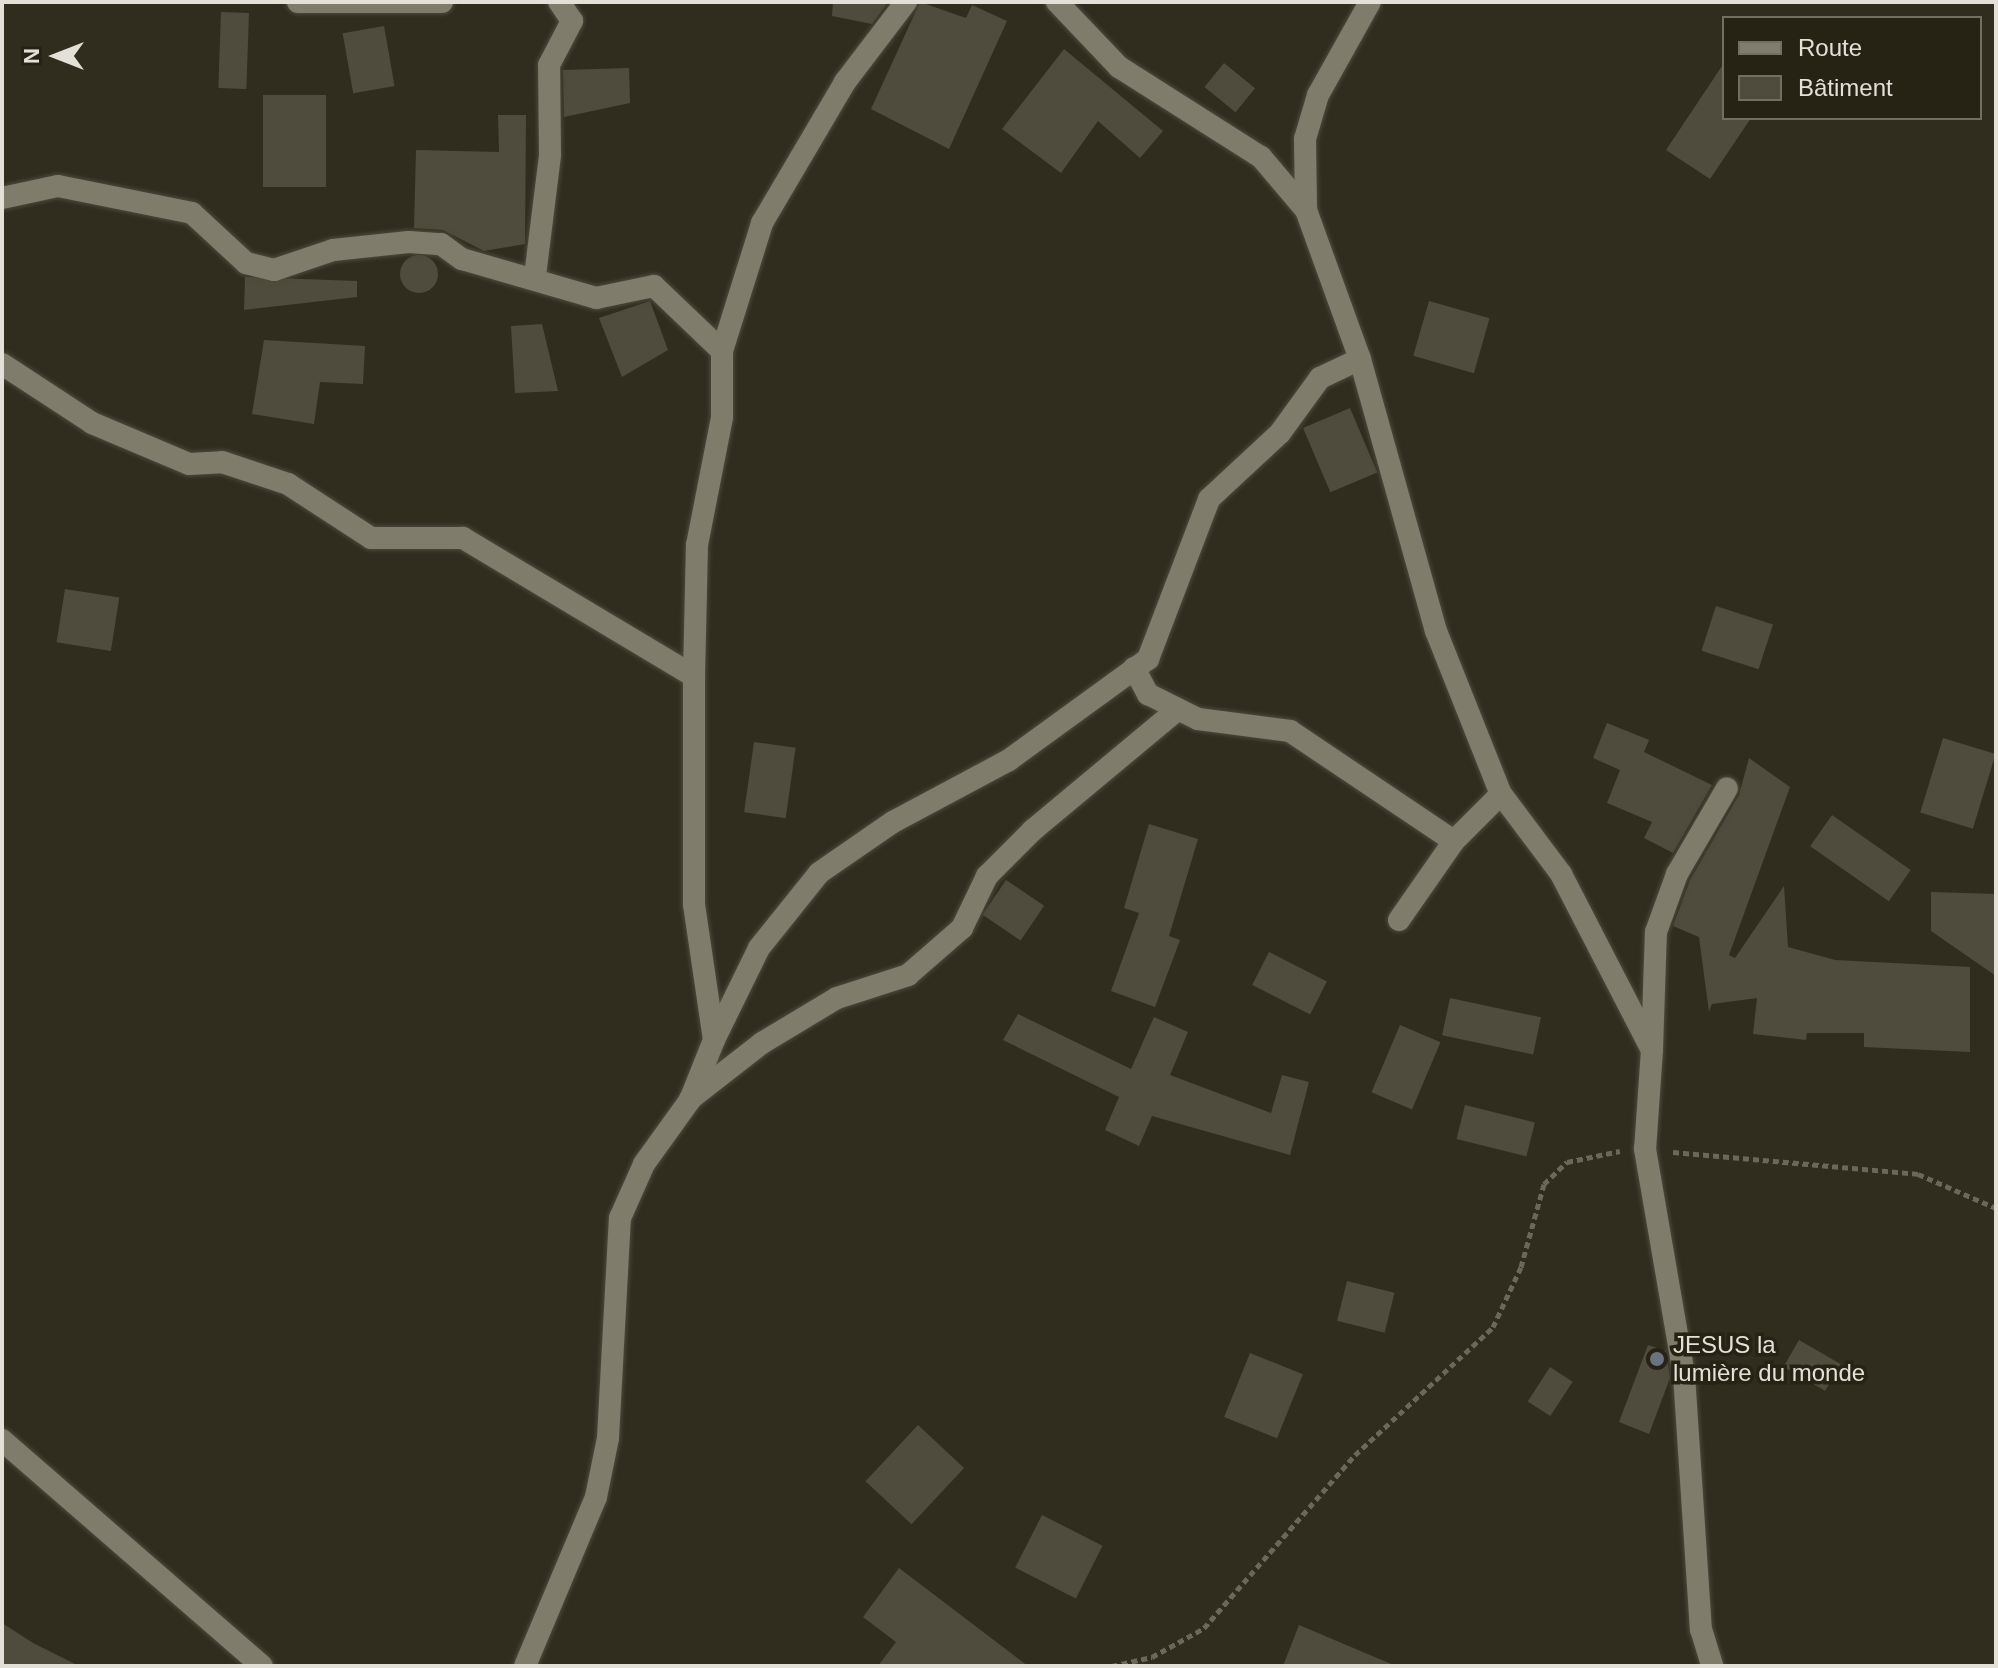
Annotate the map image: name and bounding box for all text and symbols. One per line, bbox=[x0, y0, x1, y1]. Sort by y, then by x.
north arrow bbox=[16, 16, 96, 96]
legend bbox=[1722, 16, 1982, 120]
text: Route bbox=[1798, 34, 1862, 61]
text: N bbox=[19, 48, 44, 64]
text: Bâtiment bbox=[1798, 74, 1893, 101]
place label: JESUS la lumière du monde bbox=[1673, 1331, 1865, 1387]
marker: JESUS la lumière du monde bbox=[1648, 1350, 1666, 1368]

